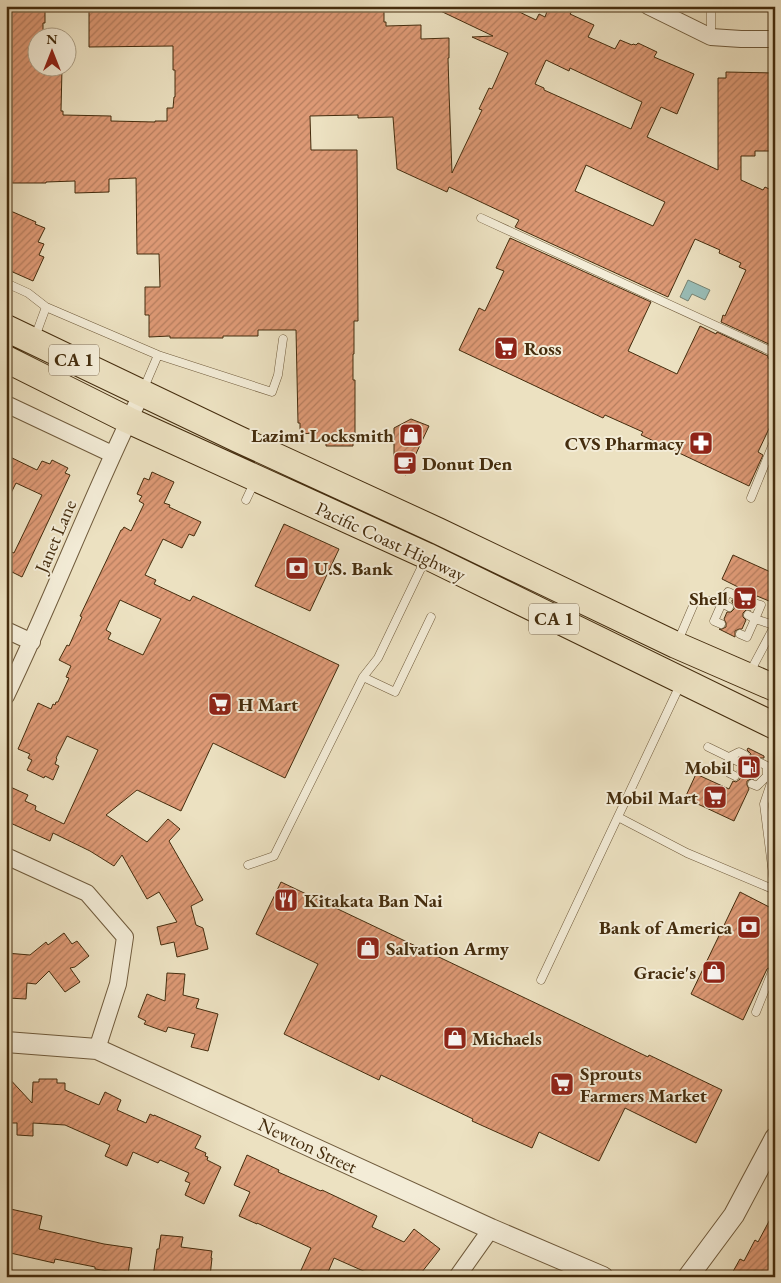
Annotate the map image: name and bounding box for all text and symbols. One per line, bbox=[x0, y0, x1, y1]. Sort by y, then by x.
north arrow bbox=[28, 28, 78, 78]
text: N bbox=[46, 30, 58, 48]
supermarket icon: Ross bbox=[493, 335, 519, 361]
place label: Ross bbox=[524, 336, 562, 361]
road number: CA 1 bbox=[49, 344, 99, 376]
shop icon: Lazimi Locksmith bbox=[398, 422, 424, 448]
place label: Lazimi Locksmith bbox=[251, 423, 394, 448]
pharmacy icon: CVS Pharmacy bbox=[688, 430, 714, 456]
place label: CVS Pharmacy bbox=[565, 431, 685, 456]
cafe icon: Donut Den bbox=[392, 450, 418, 476]
place label: Donut Den bbox=[422, 451, 512, 476]
street label: Janet Lane bbox=[28, 496, 82, 579]
street label: Pacific Coast Highway bbox=[312, 496, 471, 587]
bank icon: U.S. Bank bbox=[284, 555, 310, 581]
place label: U.S. Bank bbox=[314, 556, 393, 581]
supermarket icon: Shell bbox=[732, 585, 758, 611]
place label: Shell bbox=[689, 586, 729, 611]
road number: CA 1 bbox=[529, 604, 579, 634]
supermarket icon: H Mart bbox=[207, 691, 233, 717]
place label: H Mart bbox=[238, 692, 298, 717]
fuel station icon: Mobil bbox=[736, 754, 762, 780]
place label: Mobil bbox=[685, 755, 733, 780]
supermarket icon: Mobil Mart bbox=[702, 784, 728, 810]
place label: Mobil Mart bbox=[606, 785, 698, 810]
restaurant icon: Kitakata Ban Nai bbox=[273, 887, 299, 913]
place label: Kitakata Ban Nai bbox=[304, 888, 443, 913]
bank icon: Bank of America bbox=[736, 914, 762, 940]
place label: Bank of America bbox=[599, 915, 733, 940]
shop icon: Salvation Army bbox=[355, 935, 381, 961]
place label: Salvation Army bbox=[386, 936, 510, 961]
shop icon: Gracie's bbox=[701, 959, 727, 985]
place label: Gracie's bbox=[634, 960, 696, 985]
shop icon: Michaels bbox=[442, 1025, 468, 1051]
place label: Michaels bbox=[472, 1026, 542, 1051]
place label: Sprouts Farmers Market bbox=[580, 1061, 707, 1108]
supermarket icon: Sprouts Farmers Market bbox=[549, 1071, 575, 1097]
street label: Newton Street bbox=[254, 1112, 361, 1179]

